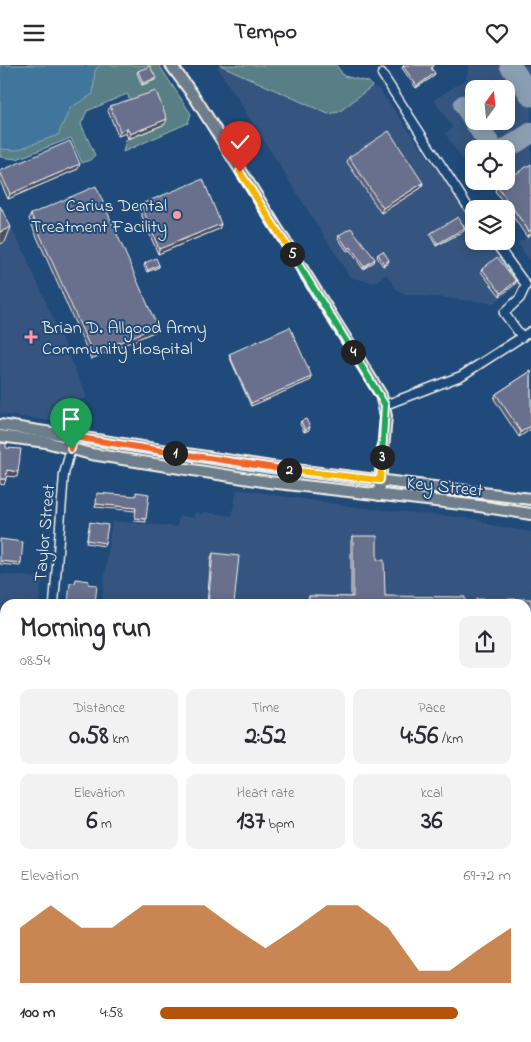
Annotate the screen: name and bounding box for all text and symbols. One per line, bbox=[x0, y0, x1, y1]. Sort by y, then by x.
text: Tempo bbox=[234, 17, 297, 49]
icon: menu bbox=[20, 19, 48, 47]
icon: heart bbox=[483, 19, 511, 47]
north arrow bbox=[465, 80, 515, 130]
map controls bbox=[465, 80, 515, 250]
pin bbox=[219, 121, 261, 172]
icon: check bbox=[226, 128, 254, 156]
button: locate bbox=[465, 140, 515, 190]
place label: Carius Dental Treatment Facility bbox=[31, 194, 167, 241]
button: layers bbox=[465, 200, 515, 250]
marker: Carius Dental Treatment Facility bbox=[171, 209, 183, 221]
pin: 5 bbox=[280, 241, 304, 267]
text: 5 bbox=[288, 244, 297, 265]
place label: Brian D. Allgood Army Community Hospital bbox=[41, 316, 207, 363]
marker: Brian D. Allgood Army Community Hospital bbox=[24, 330, 38, 344]
pin: 4 bbox=[340, 339, 366, 365]
text: 4 bbox=[351, 342, 356, 363]
pin bbox=[50, 398, 92, 449]
icon: arrive bbox=[57, 405, 85, 433]
pin: 1 bbox=[162, 441, 188, 465]
text: 1 bbox=[173, 443, 178, 464]
pin: 3 bbox=[370, 445, 394, 469]
text: 3 bbox=[380, 447, 385, 468]
pin: 2 bbox=[276, 457, 302, 483]
text: 2 bbox=[286, 460, 293, 481]
street label: Key Street bbox=[405, 471, 484, 505]
street label: Taylor Street bbox=[29, 483, 63, 583]
text: Morning run bbox=[20, 609, 151, 650]
button: share bbox=[459, 616, 511, 668]
text: 08:54 bbox=[20, 649, 50, 673]
text: Distance bbox=[73, 698, 125, 719]
text: Time bbox=[252, 698, 279, 719]
text: Pace bbox=[418, 698, 445, 719]
text: 0.58 bbox=[69, 719, 109, 755]
text: 2:52 bbox=[245, 719, 286, 755]
text: 4:56 bbox=[401, 719, 438, 755]
text: km bbox=[109, 729, 129, 750]
text: /km bbox=[438, 729, 463, 750]
text: Elevation bbox=[73, 783, 125, 804]
text: Heart rate bbox=[237, 783, 294, 804]
text: kcal bbox=[421, 783, 443, 804]
text: 6 bbox=[86, 804, 97, 840]
text: 137 bbox=[237, 804, 265, 840]
text: 36 bbox=[421, 804, 442, 840]
text: m bbox=[97, 814, 112, 835]
text: bpm bbox=[265, 814, 294, 835]
text: Elevation bbox=[20, 864, 79, 888]
text: 69–72 m bbox=[464, 864, 511, 888]
text: 100 m bbox=[20, 1001, 55, 1025]
text: 4:58 bbox=[100, 1001, 123, 1025]

